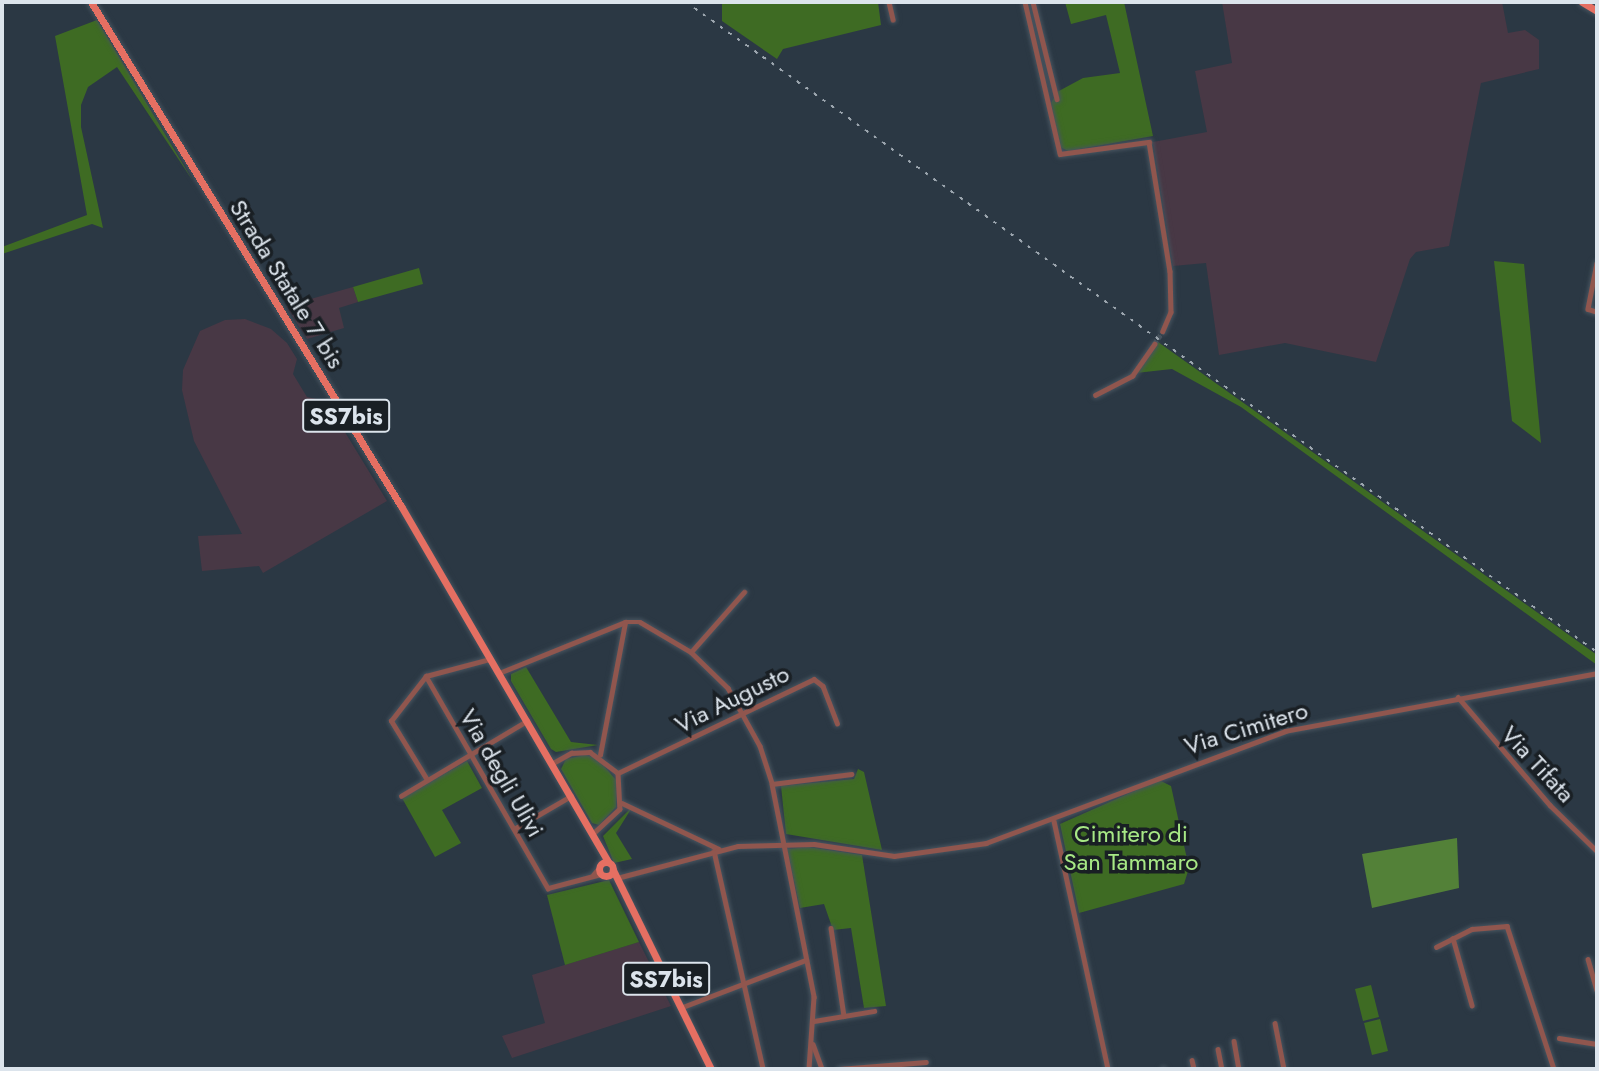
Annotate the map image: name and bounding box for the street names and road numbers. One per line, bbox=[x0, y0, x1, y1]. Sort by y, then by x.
street label: Strada Statale 7 bis bbox=[224, 194, 350, 374]
road number: SS7bis bbox=[300, 396, 392, 436]
street label: Via Augusto bbox=[670, 659, 794, 739]
street label: Via Cimitero bbox=[1181, 696, 1311, 760]
street label: Via degli Ulivi bbox=[454, 704, 550, 842]
street label: Via Tifata bbox=[1495, 720, 1581, 808]
road number: SS7bis bbox=[620, 960, 712, 998]

